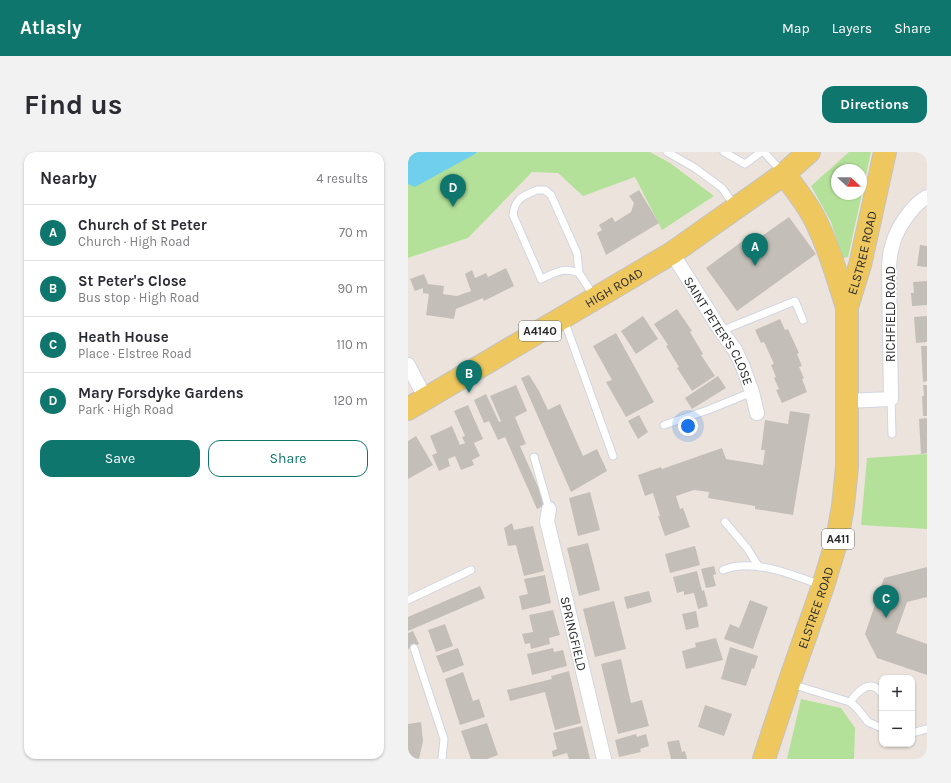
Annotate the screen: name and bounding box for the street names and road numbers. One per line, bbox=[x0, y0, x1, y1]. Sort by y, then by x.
street label: ELSTREE ROAD bbox=[844, 209, 880, 297]
street label: HIGH ROAD bbox=[582, 265, 646, 311]
street label: RICHFIELD ROAD bbox=[883, 266, 898, 362]
street label: SAINT PETER'S CLOSE bbox=[681, 274, 756, 387]
road number: A4140 bbox=[519, 321, 561, 341]
road number: A411 bbox=[822, 529, 854, 549]
street label: ELSTREE ROAD bbox=[795, 565, 837, 651]
street label: SPRINGFIELD bbox=[557, 595, 590, 673]

